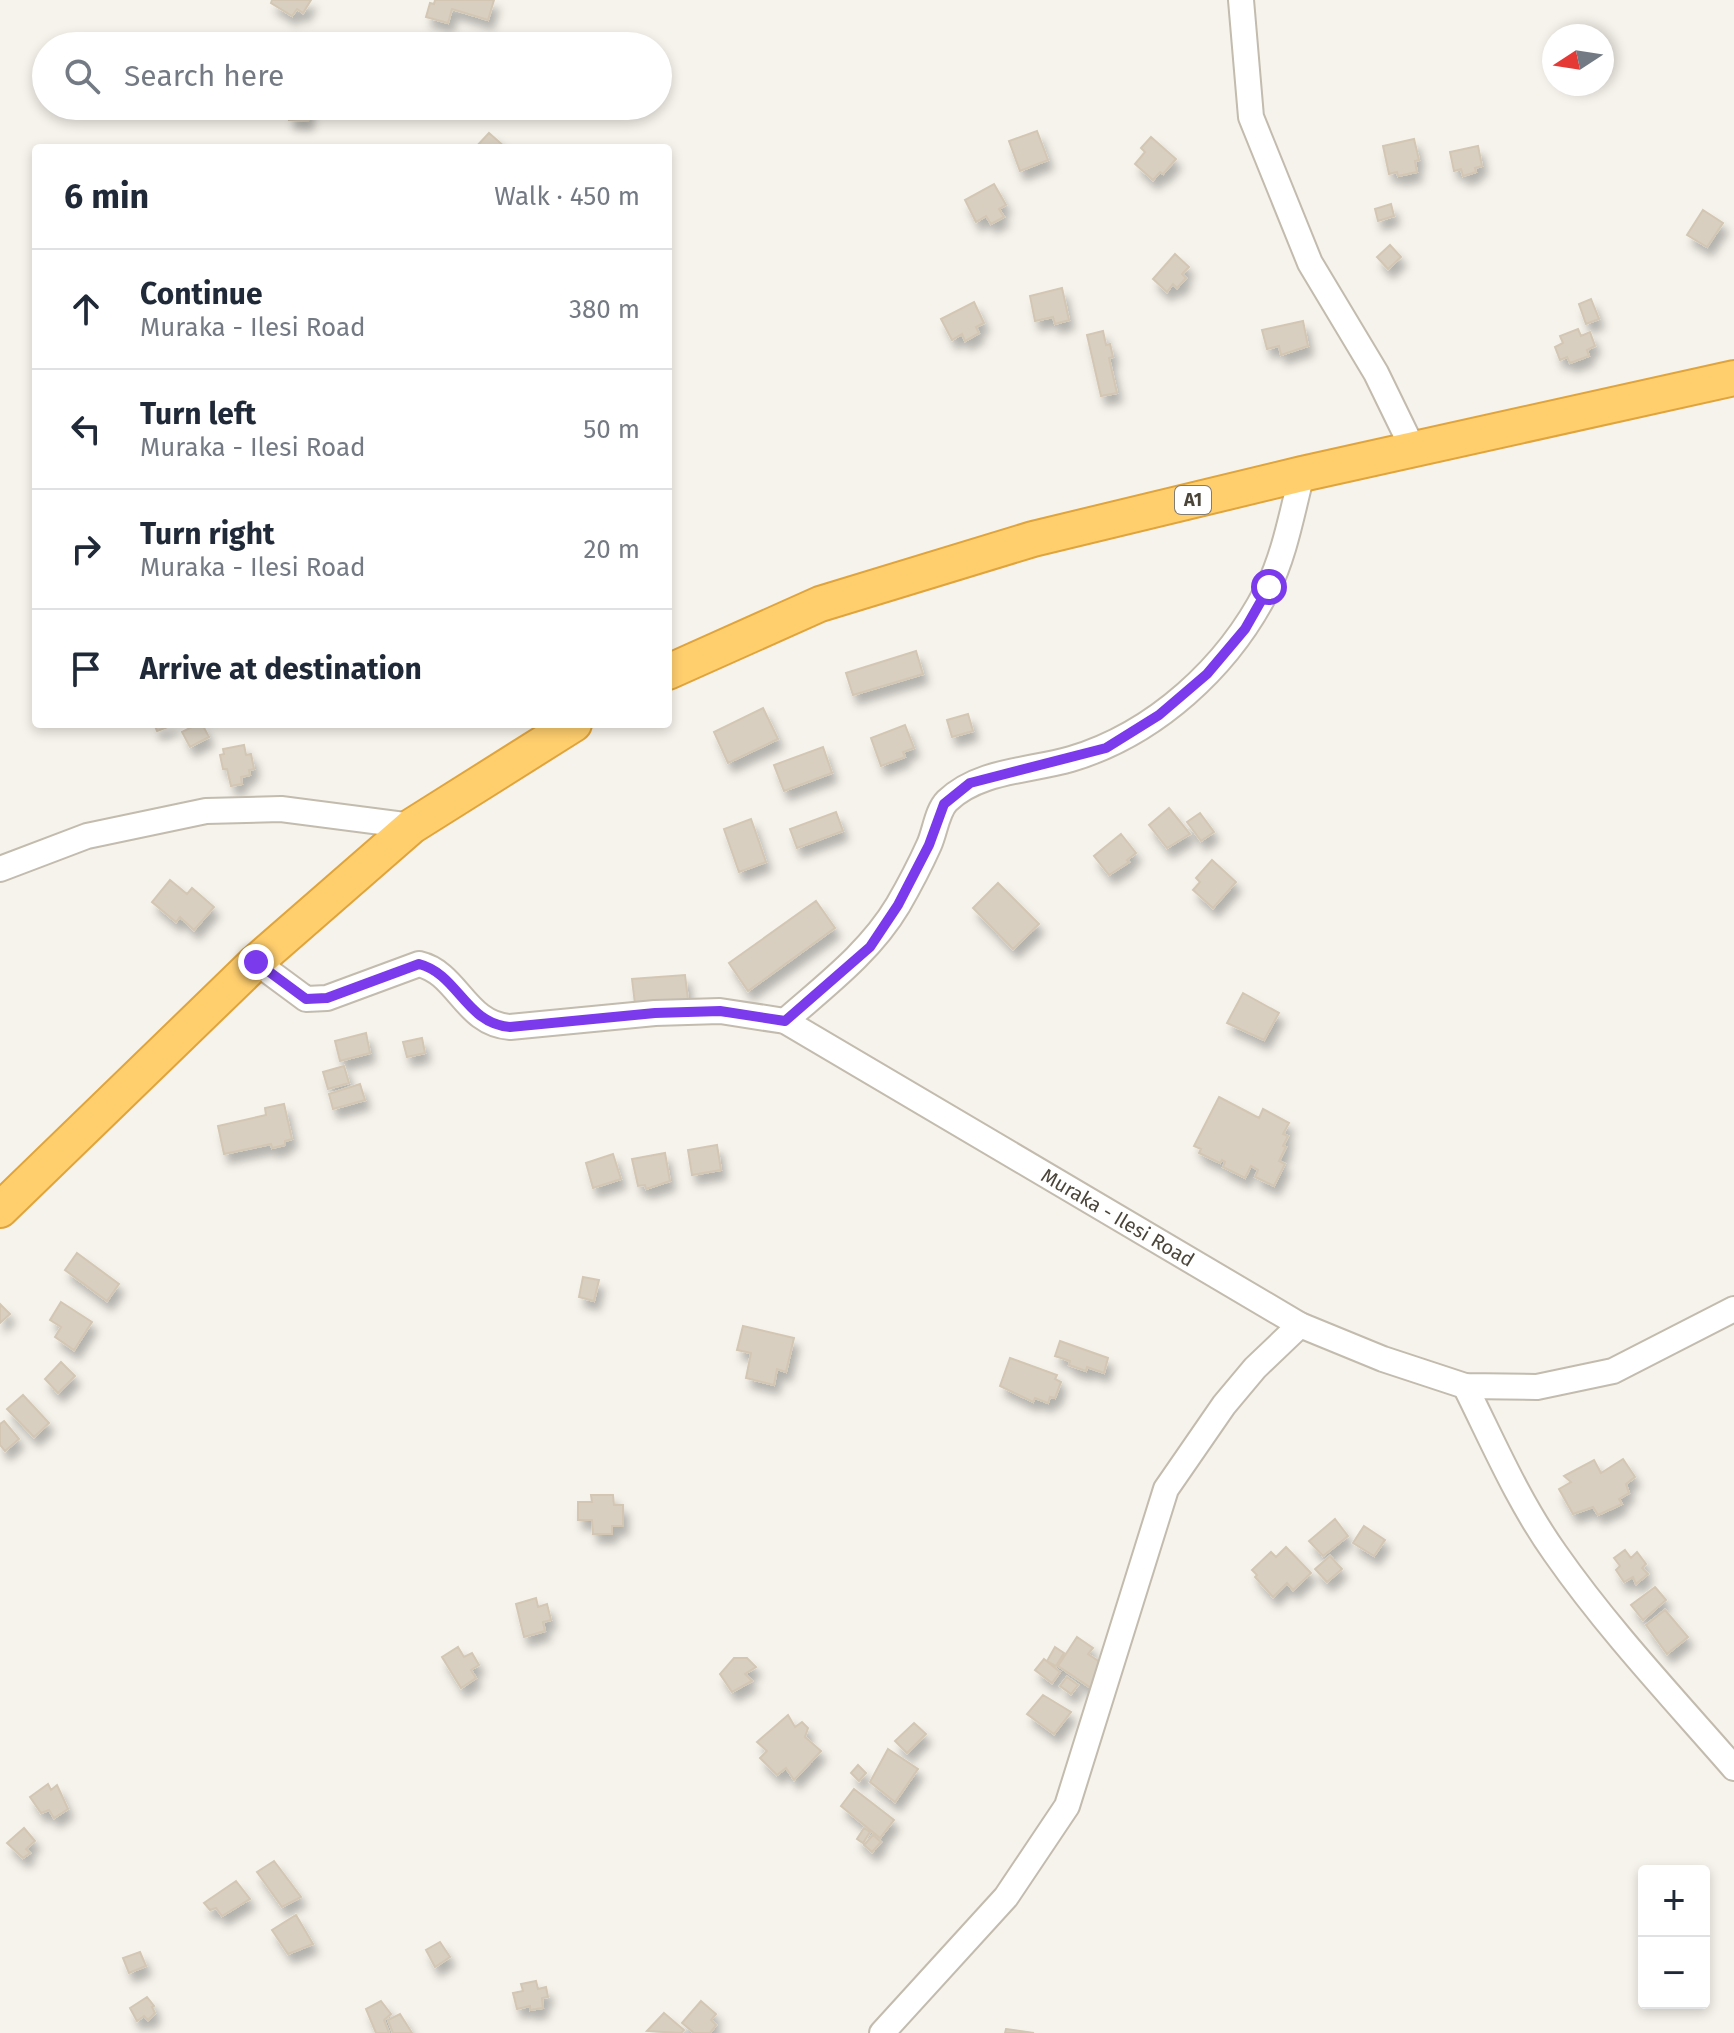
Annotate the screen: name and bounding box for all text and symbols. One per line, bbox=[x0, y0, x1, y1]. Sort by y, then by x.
north arrow bbox=[1542, 24, 1614, 96]
search box bbox=[32, 32, 672, 120]
icon: search bbox=[60, 54, 104, 98]
text: Search here bbox=[124, 58, 284, 94]
text: 6 min bbox=[64, 176, 149, 217]
text: Walk · 450 m bbox=[494, 181, 640, 212]
text: Continue bbox=[140, 276, 263, 312]
icon: ahead bbox=[64, 287, 108, 331]
text: 380 m bbox=[569, 294, 640, 325]
text: Muraka - Ilesi Road bbox=[140, 312, 366, 343]
text: Turn left bbox=[140, 396, 256, 432]
icon: left bbox=[64, 407, 108, 451]
text: 50 m bbox=[583, 414, 640, 445]
text: Muraka - Ilesi Road bbox=[140, 432, 366, 463]
road number: A1 bbox=[1175, 486, 1211, 514]
text: Turn right bbox=[140, 516, 275, 552]
icon: right bbox=[64, 527, 108, 571]
text: 20 m bbox=[583, 534, 640, 565]
text: Muraka - Ilesi Road bbox=[140, 552, 366, 583]
route start bbox=[1251, 569, 1287, 605]
icon: arrive bbox=[64, 647, 108, 691]
text: Arrive at destination bbox=[140, 651, 422, 687]
route end bbox=[238, 944, 274, 980]
street label: Muraka - Ilesi Road bbox=[1037, 1163, 1199, 1272]
map controls bbox=[1638, 1865, 1710, 2009]
button: + bbox=[1638, 1865, 1710, 1937]
button: − bbox=[1638, 1937, 1710, 2009]

